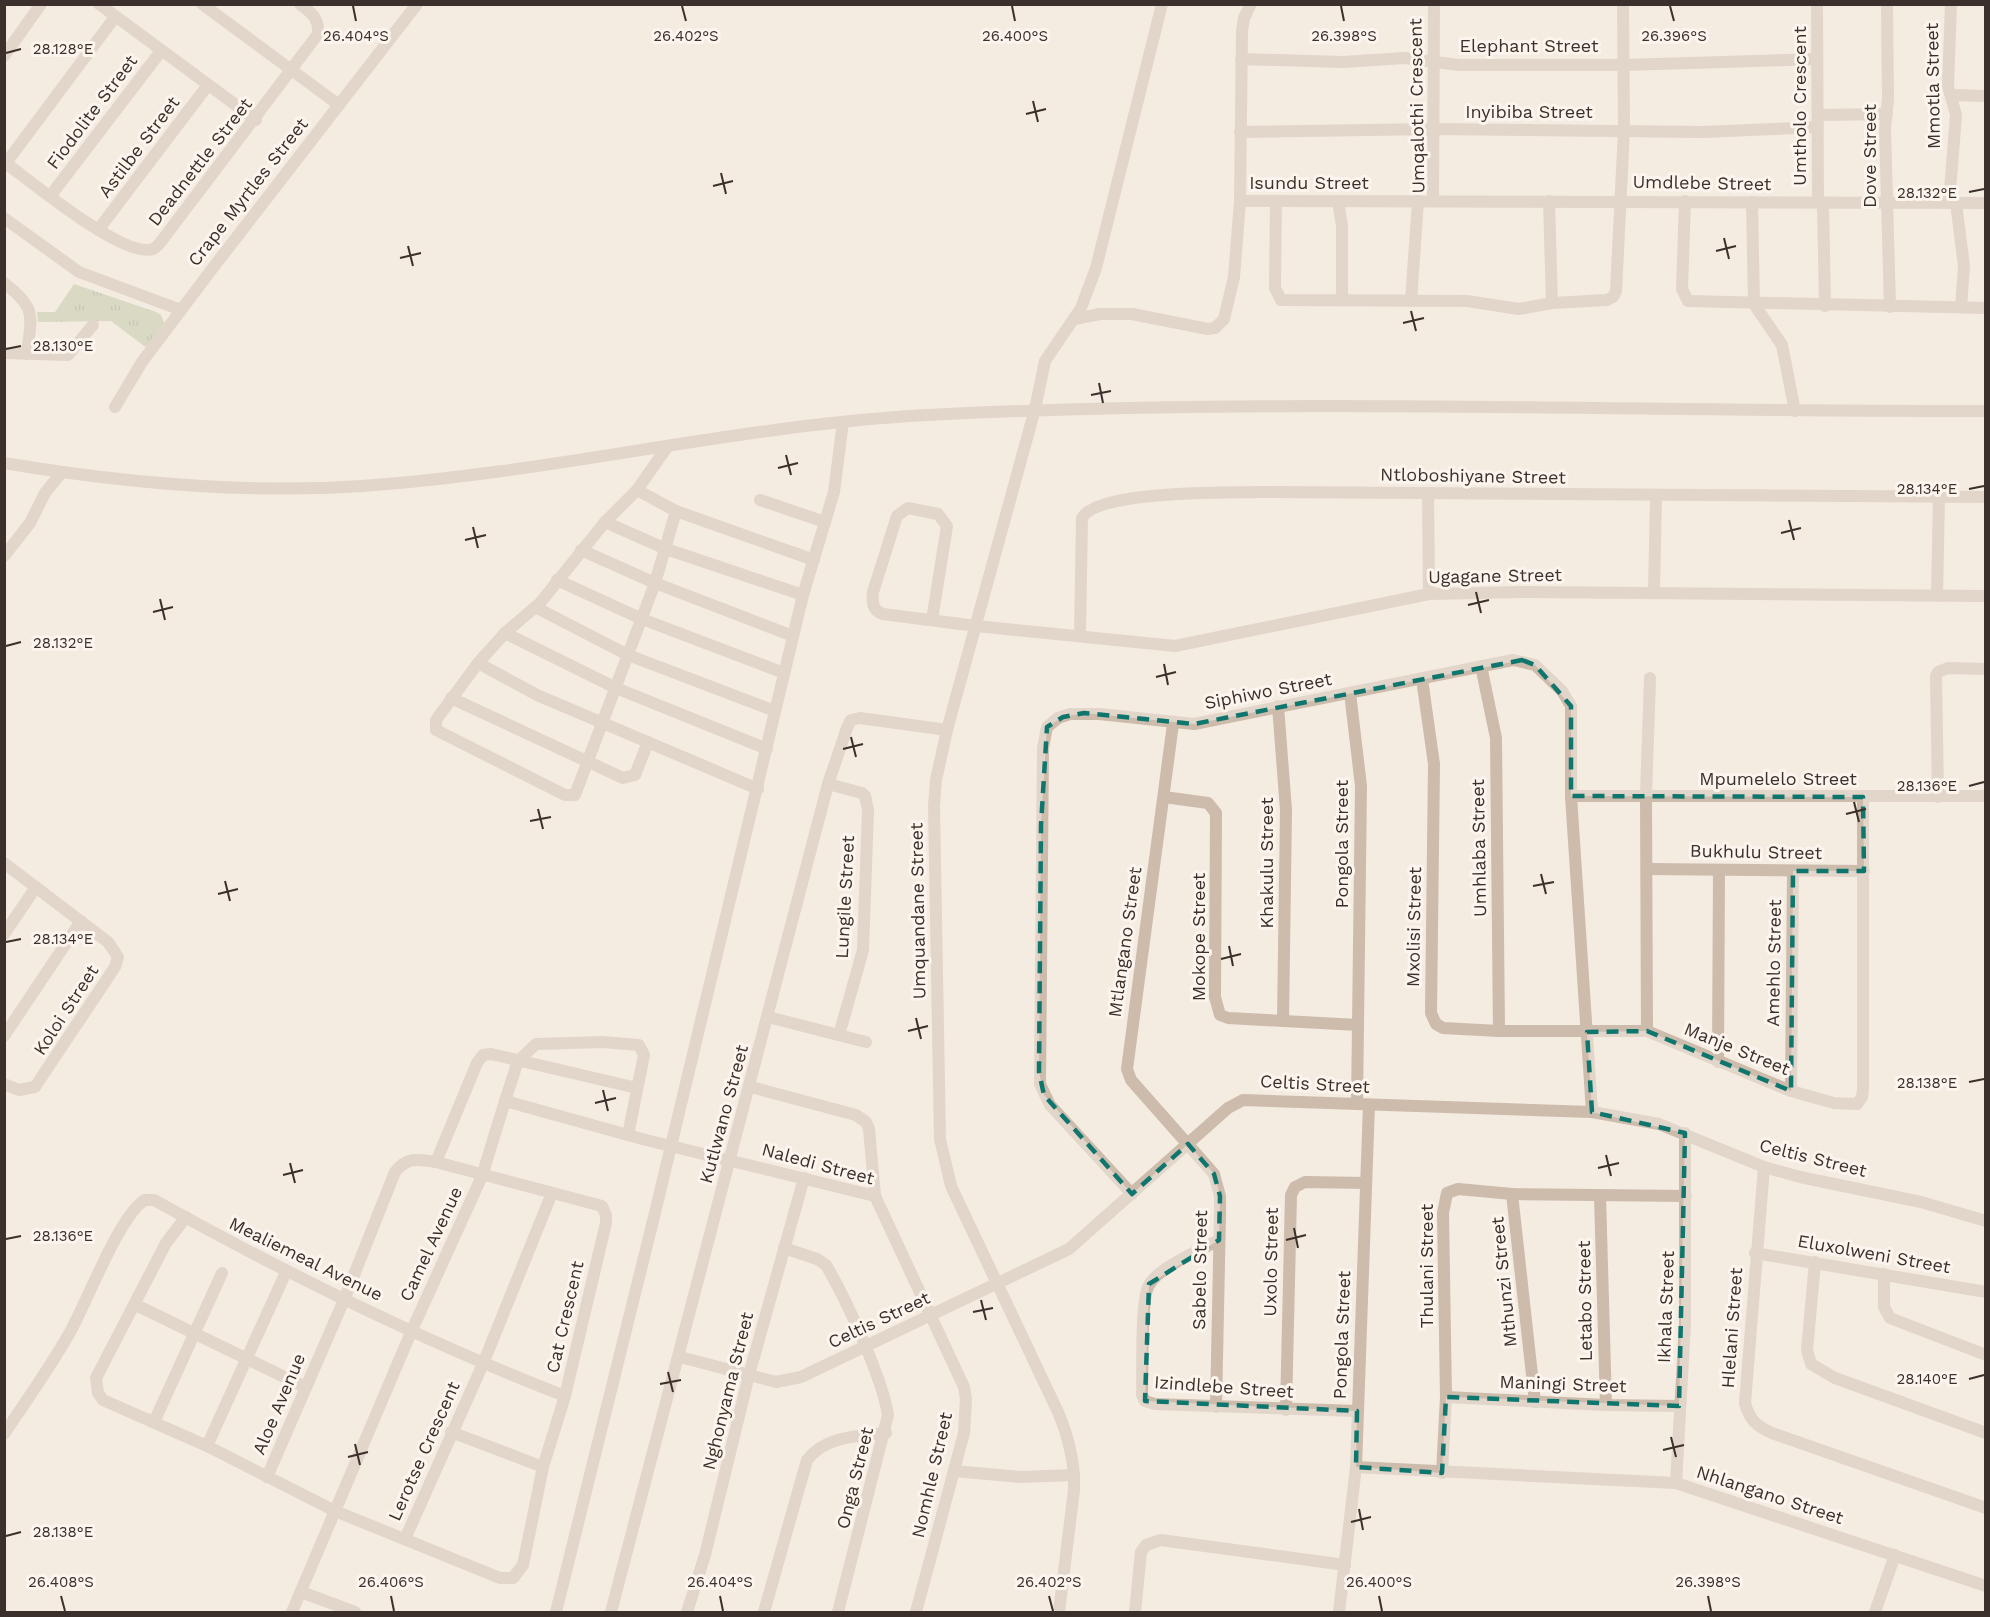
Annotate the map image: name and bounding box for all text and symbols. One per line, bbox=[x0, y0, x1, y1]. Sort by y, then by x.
street label: Umqalothi Crescent bbox=[1404, 18, 1429, 194]
street label: Mmotla Street bbox=[1921, 22, 1944, 149]
street label: Umtholo Crescent bbox=[1789, 26, 1810, 186]
text: 26.404°S bbox=[323, 27, 389, 45]
text: 26.402°S bbox=[653, 27, 719, 45]
text: 26.400°S bbox=[982, 27, 1048, 45]
text: 26.398°S bbox=[1311, 27, 1377, 45]
text: 26.396°S bbox=[1641, 27, 1707, 45]
street label: Elephant Street bbox=[1460, 35, 1599, 56]
text: 28.128°E bbox=[33, 40, 93, 58]
street label: Fiodolite Street bbox=[42, 50, 142, 173]
street label: Astilbe Street bbox=[94, 92, 184, 201]
street label: Deadnettle Street bbox=[143, 93, 256, 230]
street label: Inyibiba Street bbox=[1465, 101, 1593, 122]
street label: Dove Street bbox=[1859, 104, 1880, 208]
street label: Crape Myrtles Street bbox=[183, 113, 312, 270]
street label: Umdlebe Street bbox=[1632, 171, 1772, 194]
street label: Isundu Street bbox=[1249, 172, 1369, 193]
text: 28.132°E bbox=[1897, 184, 1957, 202]
text: 28.130°E bbox=[33, 337, 93, 355]
street label: Ntloboshiyane Street bbox=[1380, 463, 1566, 488]
text: 28.134°E bbox=[1897, 480, 1957, 498]
street label: Ugagane Street bbox=[1428, 564, 1563, 587]
text: 28.132°E bbox=[33, 634, 93, 652]
street label: Siphiwo Street bbox=[1202, 668, 1334, 713]
street label: Mpumelelo Street bbox=[1699, 768, 1857, 789]
text: 28.136°E bbox=[1897, 777, 1957, 795]
street label: Umhlaba Street bbox=[1467, 778, 1490, 917]
street label: Pongola Street bbox=[1331, 779, 1352, 908]
street label: Khakulu Street bbox=[1256, 797, 1277, 929]
street label: Umquandane Street bbox=[905, 822, 930, 1000]
street label: Lungile Street bbox=[831, 834, 858, 959]
street label: Bukhulu Street bbox=[1690, 840, 1823, 863]
street label: Mtlangano Street bbox=[1104, 865, 1146, 1019]
street label: Mxolisi Street bbox=[1402, 866, 1425, 987]
street label: Mokope Street bbox=[1188, 872, 1209, 1001]
street label: Amehlo Street bbox=[1762, 899, 1785, 1027]
text: 28.134°E bbox=[33, 930, 93, 948]
street label: Koloi Street bbox=[29, 960, 103, 1059]
street label: Manje Street bbox=[1681, 1018, 1794, 1079]
street label: Kutlwano Street bbox=[695, 1042, 752, 1185]
street label: Celtis Street bbox=[1260, 1070, 1371, 1097]
text: 28.138°E bbox=[1897, 1074, 1957, 1092]
street label: Celtis Street bbox=[1757, 1134, 1869, 1181]
street label: Naledi Street bbox=[760, 1138, 877, 1189]
street label: Camel Avenue bbox=[395, 1183, 466, 1304]
street label: Thulani Street bbox=[1416, 1203, 1437, 1328]
street label: Uxolo Street bbox=[1259, 1207, 1282, 1317]
street label: Sabelo Street bbox=[1188, 1209, 1211, 1330]
street label: Mealiemeal Avenue bbox=[226, 1212, 386, 1305]
street label: Mthunzi Street bbox=[1486, 1215, 1521, 1348]
text: 28.136°E bbox=[33, 1227, 93, 1245]
street label: Eluxolweni Street bbox=[1796, 1230, 1953, 1277]
street label: Letabo Street bbox=[1573, 1240, 1596, 1362]
street label: Ikhala Street bbox=[1653, 1250, 1678, 1364]
street label: Cat Crescent bbox=[541, 1258, 588, 1375]
street label: Hlelani Street bbox=[1717, 1266, 1746, 1389]
street label: Pongola Street bbox=[1329, 1270, 1354, 1400]
street label: Celtis Street bbox=[824, 1287, 933, 1352]
street label: Nghonyama Street bbox=[698, 1309, 757, 1472]
street label: Aloe Avenue bbox=[248, 1350, 309, 1457]
text: 28.140°E bbox=[1896, 1370, 1958, 1388]
street label: Izindlebe Street bbox=[1154, 1371, 1295, 1402]
street label: Maningi Street bbox=[1499, 1371, 1627, 1396]
street label: Lerotse Crescent bbox=[383, 1377, 464, 1524]
street label: Nomhle Street bbox=[907, 1410, 956, 1540]
street label: Onga Street bbox=[832, 1424, 877, 1531]
street label: Nhlangano Street bbox=[1694, 1461, 1847, 1528]
text: 28.138°E bbox=[33, 1523, 93, 1541]
text: 26.408°S bbox=[28, 1573, 94, 1591]
text: 26.406°S bbox=[358, 1573, 424, 1591]
text: 26.404°S bbox=[687, 1573, 753, 1591]
text: 26.402°S bbox=[1016, 1573, 1082, 1591]
text: 26.400°S bbox=[1346, 1573, 1412, 1591]
text: 26.398°S bbox=[1675, 1573, 1741, 1591]

